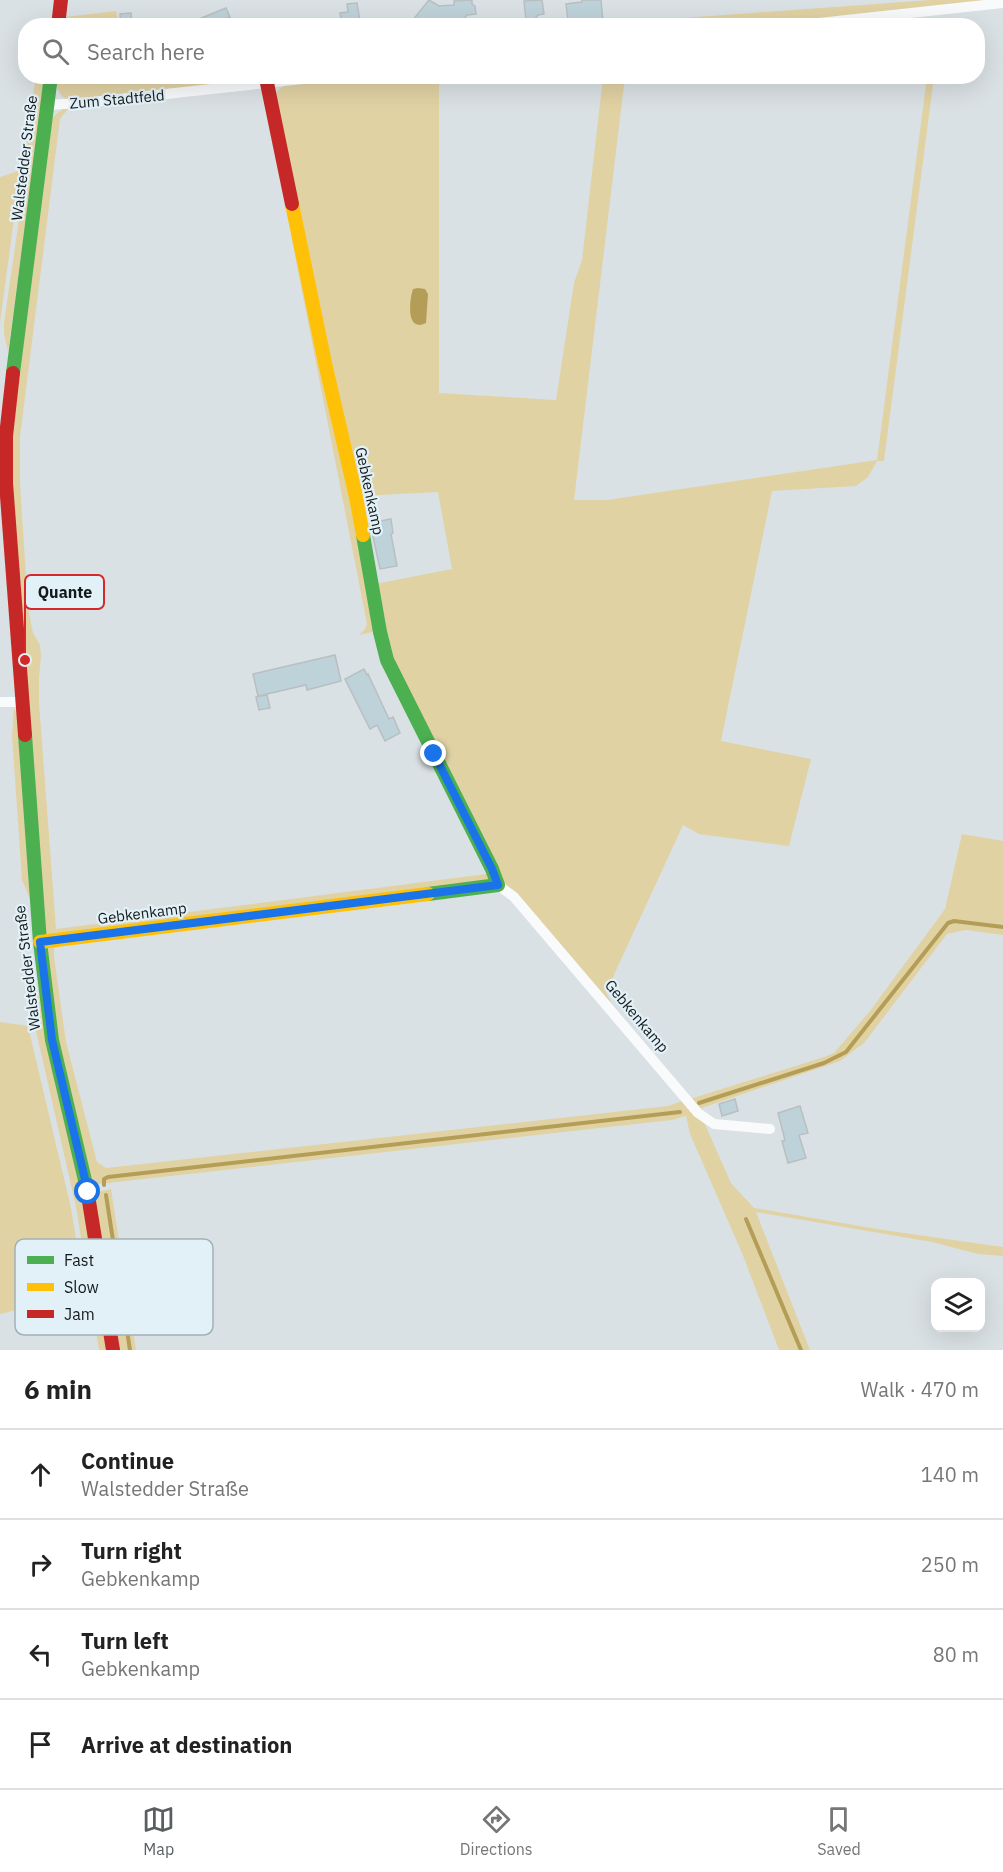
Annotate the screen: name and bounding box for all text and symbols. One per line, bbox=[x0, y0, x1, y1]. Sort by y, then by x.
search box bbox=[18, 18, 985, 84]
icon: search bbox=[39, 35, 72, 68]
text: Search here bbox=[87, 37, 205, 66]
street label: Zum Stadtfeld bbox=[69, 85, 165, 113]
street label: Walstedder Straße bbox=[7, 94, 41, 222]
street label: Gebkenkamp bbox=[351, 445, 389, 537]
callout: Quante bbox=[25, 575, 104, 609]
text: Quante bbox=[38, 582, 92, 602]
route end bbox=[420, 740, 446, 766]
street label: Gebkenkamp bbox=[96, 898, 188, 928]
street label: Walstedder Straße bbox=[10, 904, 44, 1032]
street label: Gebkenkamp bbox=[601, 976, 673, 1056]
route start bbox=[74, 1178, 100, 1204]
legend bbox=[15, 1239, 213, 1335]
text: Fast bbox=[64, 1250, 94, 1270]
text: Slow bbox=[64, 1277, 99, 1297]
map controls bbox=[931, 1278, 985, 1332]
button: layers bbox=[931, 1278, 985, 1332]
text: Jam bbox=[64, 1304, 95, 1324]
text: 6 min bbox=[24, 1372, 92, 1406]
text: Walk · 470 m bbox=[861, 1376, 979, 1403]
text: Continue bbox=[81, 1446, 174, 1475]
icon: ahead bbox=[24, 1458, 57, 1491]
text: 140 m bbox=[921, 1461, 979, 1488]
text: Walstedder Straße bbox=[81, 1475, 249, 1502]
text: Turn right bbox=[81, 1536, 182, 1565]
icon: right bbox=[24, 1548, 57, 1581]
text: 250 m bbox=[921, 1551, 979, 1578]
text: Gebkenkamp bbox=[81, 1565, 200, 1592]
text: Turn left bbox=[81, 1626, 169, 1655]
icon: left bbox=[24, 1638, 57, 1671]
text: 80 m bbox=[933, 1641, 979, 1668]
text: Gebkenkamp bbox=[81, 1655, 200, 1682]
icon: arrive bbox=[24, 1728, 57, 1761]
text: Arrive at destination bbox=[81, 1730, 292, 1759]
tab: Map bbox=[142, 1803, 175, 1859]
tab: Directions bbox=[460, 1803, 533, 1859]
tab: Saved bbox=[817, 1803, 861, 1859]

